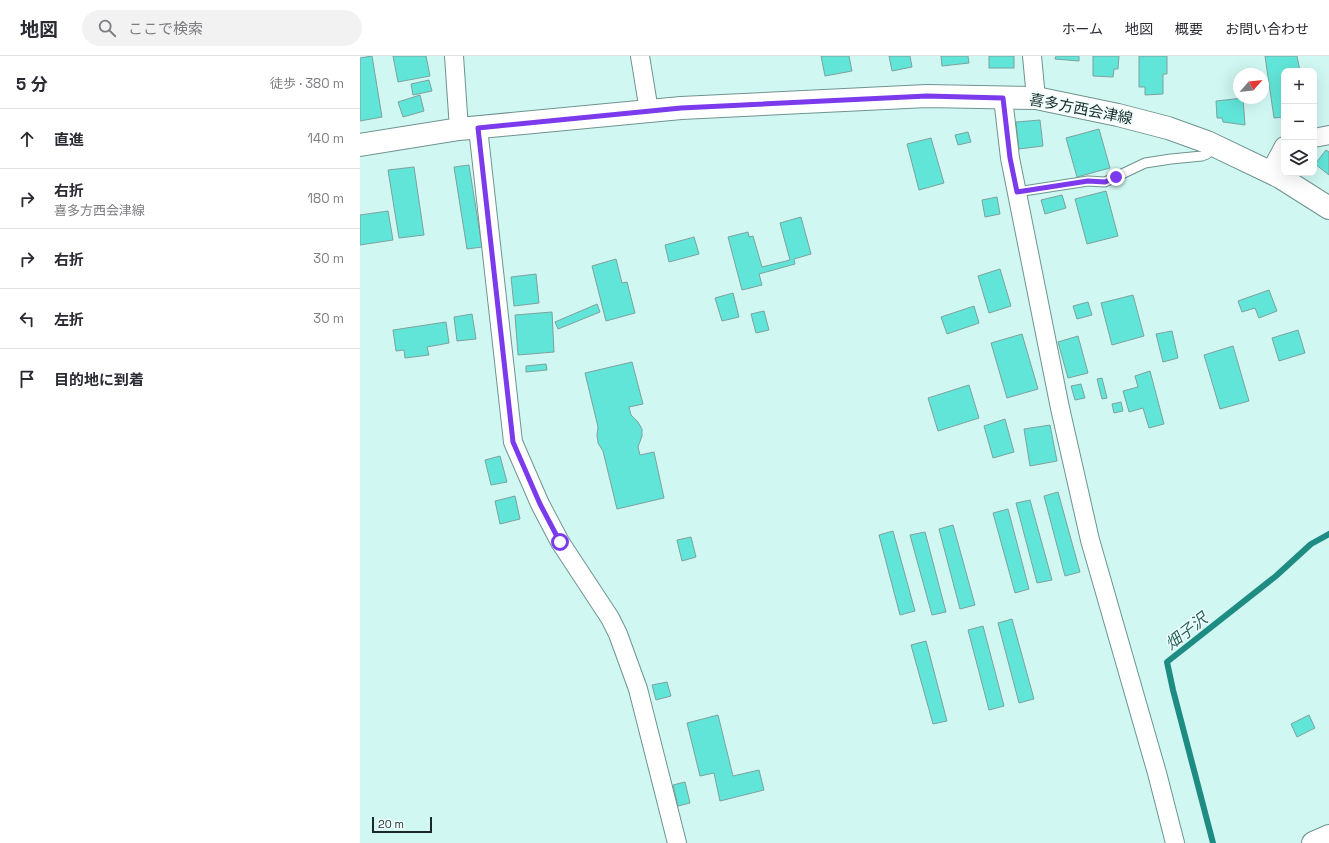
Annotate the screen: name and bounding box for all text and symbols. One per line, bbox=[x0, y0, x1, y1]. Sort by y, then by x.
search box bbox=[82, 10, 362, 46]
text: 地図 bbox=[20, 17, 58, 42]
icon: search bbox=[96, 17, 118, 39]
text: ここで検索 bbox=[128, 19, 203, 38]
text: ホーム bbox=[1061, 20, 1103, 38]
text: 地図 bbox=[1125, 20, 1153, 38]
text: 概要 bbox=[1175, 20, 1203, 38]
text: お問い合わせ bbox=[1225, 20, 1309, 38]
north arrow bbox=[1233, 68, 1269, 104]
map controls bbox=[1281, 68, 1317, 176]
button: + bbox=[1281, 68, 1317, 104]
text: 5 分 bbox=[16, 73, 48, 95]
text: 徒歩 · 380 m bbox=[270, 75, 344, 92]
street label: 喜多方西会津線 bbox=[1028, 89, 1134, 128]
button: − bbox=[1281, 104, 1317, 140]
icon: ahead bbox=[16, 128, 38, 150]
text: 直進 bbox=[54, 130, 84, 149]
text: 140 m bbox=[308, 130, 344, 147]
button: layers bbox=[1281, 140, 1317, 176]
route end bbox=[1107, 168, 1125, 186]
text: 右折 bbox=[54, 181, 84, 200]
icon: right bbox=[16, 188, 38, 210]
text: 180 m bbox=[308, 190, 344, 207]
text: 喜多方西会津線 bbox=[54, 202, 145, 219]
icon: right bbox=[16, 248, 38, 270]
text: 右折 bbox=[54, 250, 84, 269]
text: 30 m bbox=[313, 250, 344, 267]
icon: left bbox=[16, 308, 38, 330]
text: 左折 bbox=[54, 310, 84, 329]
text: 30 m bbox=[313, 310, 344, 327]
icon: arrive bbox=[16, 368, 38, 390]
text: 目的地に到着 bbox=[54, 370, 144, 389]
route start bbox=[551, 533, 569, 551]
water label: 畑子沢 bbox=[1161, 607, 1213, 654]
scale bar bbox=[372, 815, 432, 834]
text: 20 m bbox=[378, 817, 404, 831]

